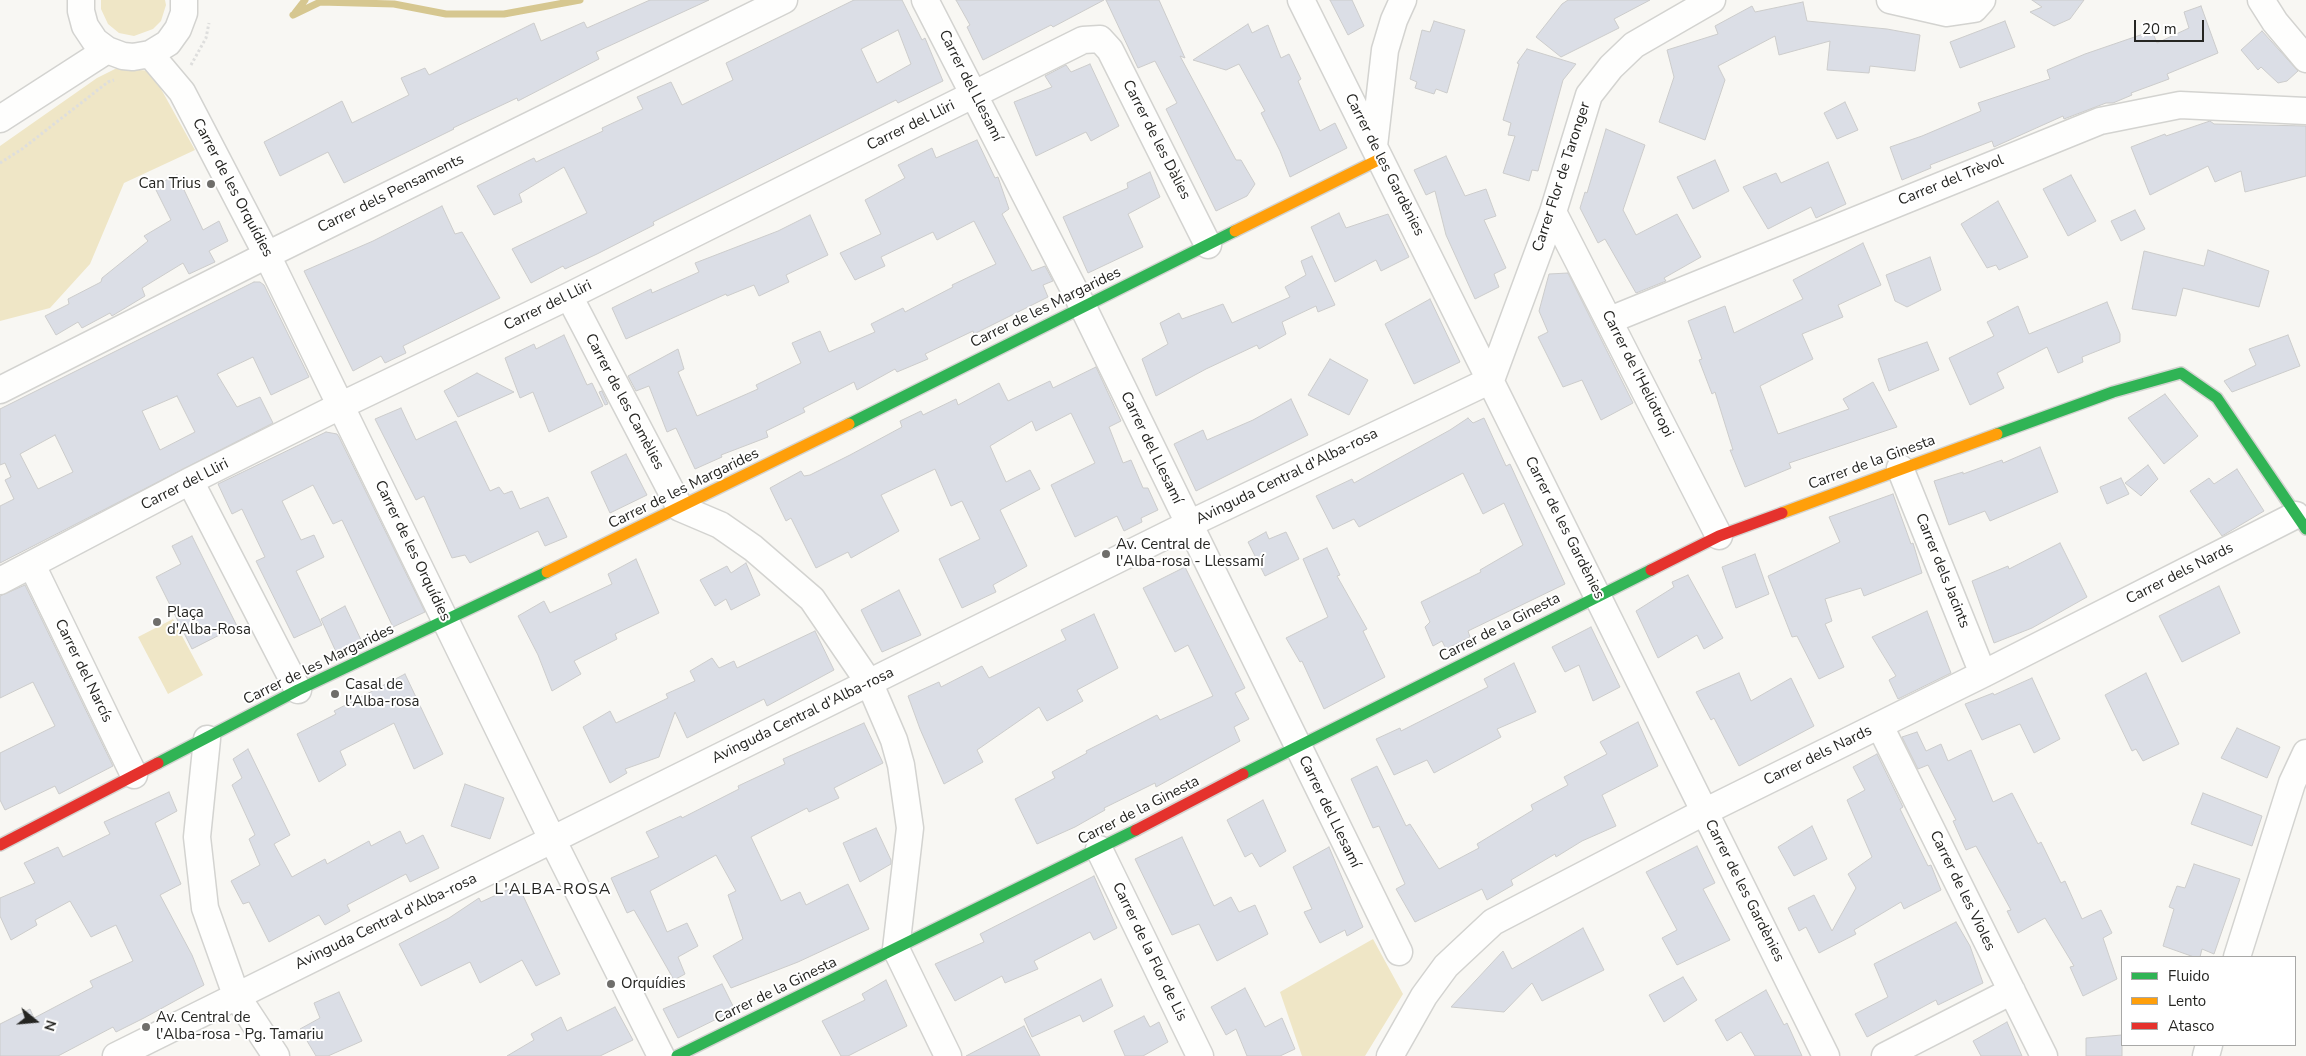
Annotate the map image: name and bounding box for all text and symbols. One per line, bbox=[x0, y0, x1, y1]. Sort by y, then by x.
scale bar bbox=[2136, 10, 2206, 42]
text: 20 m bbox=[2142, 19, 2177, 39]
street label: Carrer del Llesamí bbox=[934, 27, 1006, 145]
street label: Carrer de les Dàlies bbox=[1118, 77, 1194, 203]
street label: Carrer de les Gardènies bbox=[1340, 91, 1428, 239]
street label: Carrer del Lliri bbox=[864, 97, 958, 155]
street label: Carrer Flor de Taronger bbox=[1529, 100, 1595, 254]
street label: Carrer de les Orquídies bbox=[188, 116, 276, 260]
street label: Carrer dels Pensaments bbox=[315, 151, 467, 237]
street label: Carrer del Trèvol bbox=[1896, 152, 2006, 210]
place label: Can Trius bbox=[138, 175, 201, 193]
marker: Can Trius bbox=[205, 178, 217, 190]
street label: Carrer de les Margarides bbox=[968, 264, 1124, 352]
street label: Carrer del Lliri bbox=[501, 277, 595, 335]
street label: Carrer de l'Heliotropi bbox=[1597, 308, 1677, 440]
street label: Carrer de les Camèlies bbox=[581, 331, 667, 473]
street label: Carrer del Llesamí bbox=[1116, 389, 1186, 507]
street label: Avinguda Central d'Alba-rosa bbox=[1193, 425, 1381, 529]
street label: Carrer de la Ginesta bbox=[1806, 432, 1938, 494]
street label: Carrer de les Margarides bbox=[606, 445, 762, 533]
street label: Carrer de les Gardènies bbox=[1520, 454, 1608, 602]
street label: Carrer del Lliri bbox=[138, 455, 232, 515]
street label: Carrer de les Orquídies bbox=[370, 478, 454, 624]
street label: Carrer dels Jacints bbox=[1911, 511, 1973, 631]
place label: Av. Central de l'Alba-rosa - Llessamí bbox=[1116, 536, 1264, 571]
street label: Carrer dels Nards bbox=[2123, 539, 2237, 609]
marker: Av. Central de l'Alba-rosa - Llessamí bbox=[1100, 548, 1112, 560]
street label: Carrer de la Ginesta bbox=[1436, 590, 1564, 666]
place label: Plaça d'Alba-Rosa bbox=[167, 604, 251, 639]
street label: Carrer del Narcís bbox=[50, 616, 116, 726]
marker: Plaça d'Alba-Rosa bbox=[151, 616, 163, 628]
street label: Carrer de les Margarides bbox=[241, 621, 397, 709]
street label: Avinguda Central d'Alba-rosa bbox=[709, 664, 897, 768]
place label: Casal de l'Alba-rosa bbox=[345, 676, 419, 711]
marker: Casal de l'Alba-rosa bbox=[329, 688, 341, 700]
street label: Carrer dels Nards bbox=[1761, 722, 1875, 790]
street label: Carrer del Llesamí bbox=[1294, 753, 1364, 871]
street label: Carrer de la Ginesta bbox=[1075, 773, 1203, 849]
street label: Carrer de les Gardènies bbox=[1700, 817, 1788, 965]
street label: Carrer de les Violes bbox=[1925, 828, 1999, 954]
street label: Avinguda Central d'Alba-rosa bbox=[292, 870, 480, 974]
district label: L'ALBA-ROSA bbox=[493, 880, 613, 900]
street label: Carrer de la Flor de Lis bbox=[1108, 880, 1190, 1024]
street label: Carrer de la Ginesta bbox=[712, 954, 840, 1028]
legend bbox=[2121, 956, 2296, 1046]
text: Fluido bbox=[2168, 966, 2210, 986]
place label: Orquídies bbox=[621, 975, 686, 993]
marker: Orquídies bbox=[605, 978, 617, 990]
text: Lento bbox=[2168, 991, 2206, 1011]
north arrow bbox=[10, 996, 60, 1046]
place label: Av. Central de l'Alba-rosa - Pg. Tamariu bbox=[156, 1009, 324, 1044]
text: Atasco bbox=[2168, 1016, 2214, 1036]
text: N bbox=[39, 1018, 60, 1033]
marker: Av. Central de l'Alba-rosa - Pg. Tamariu bbox=[140, 1021, 152, 1033]

